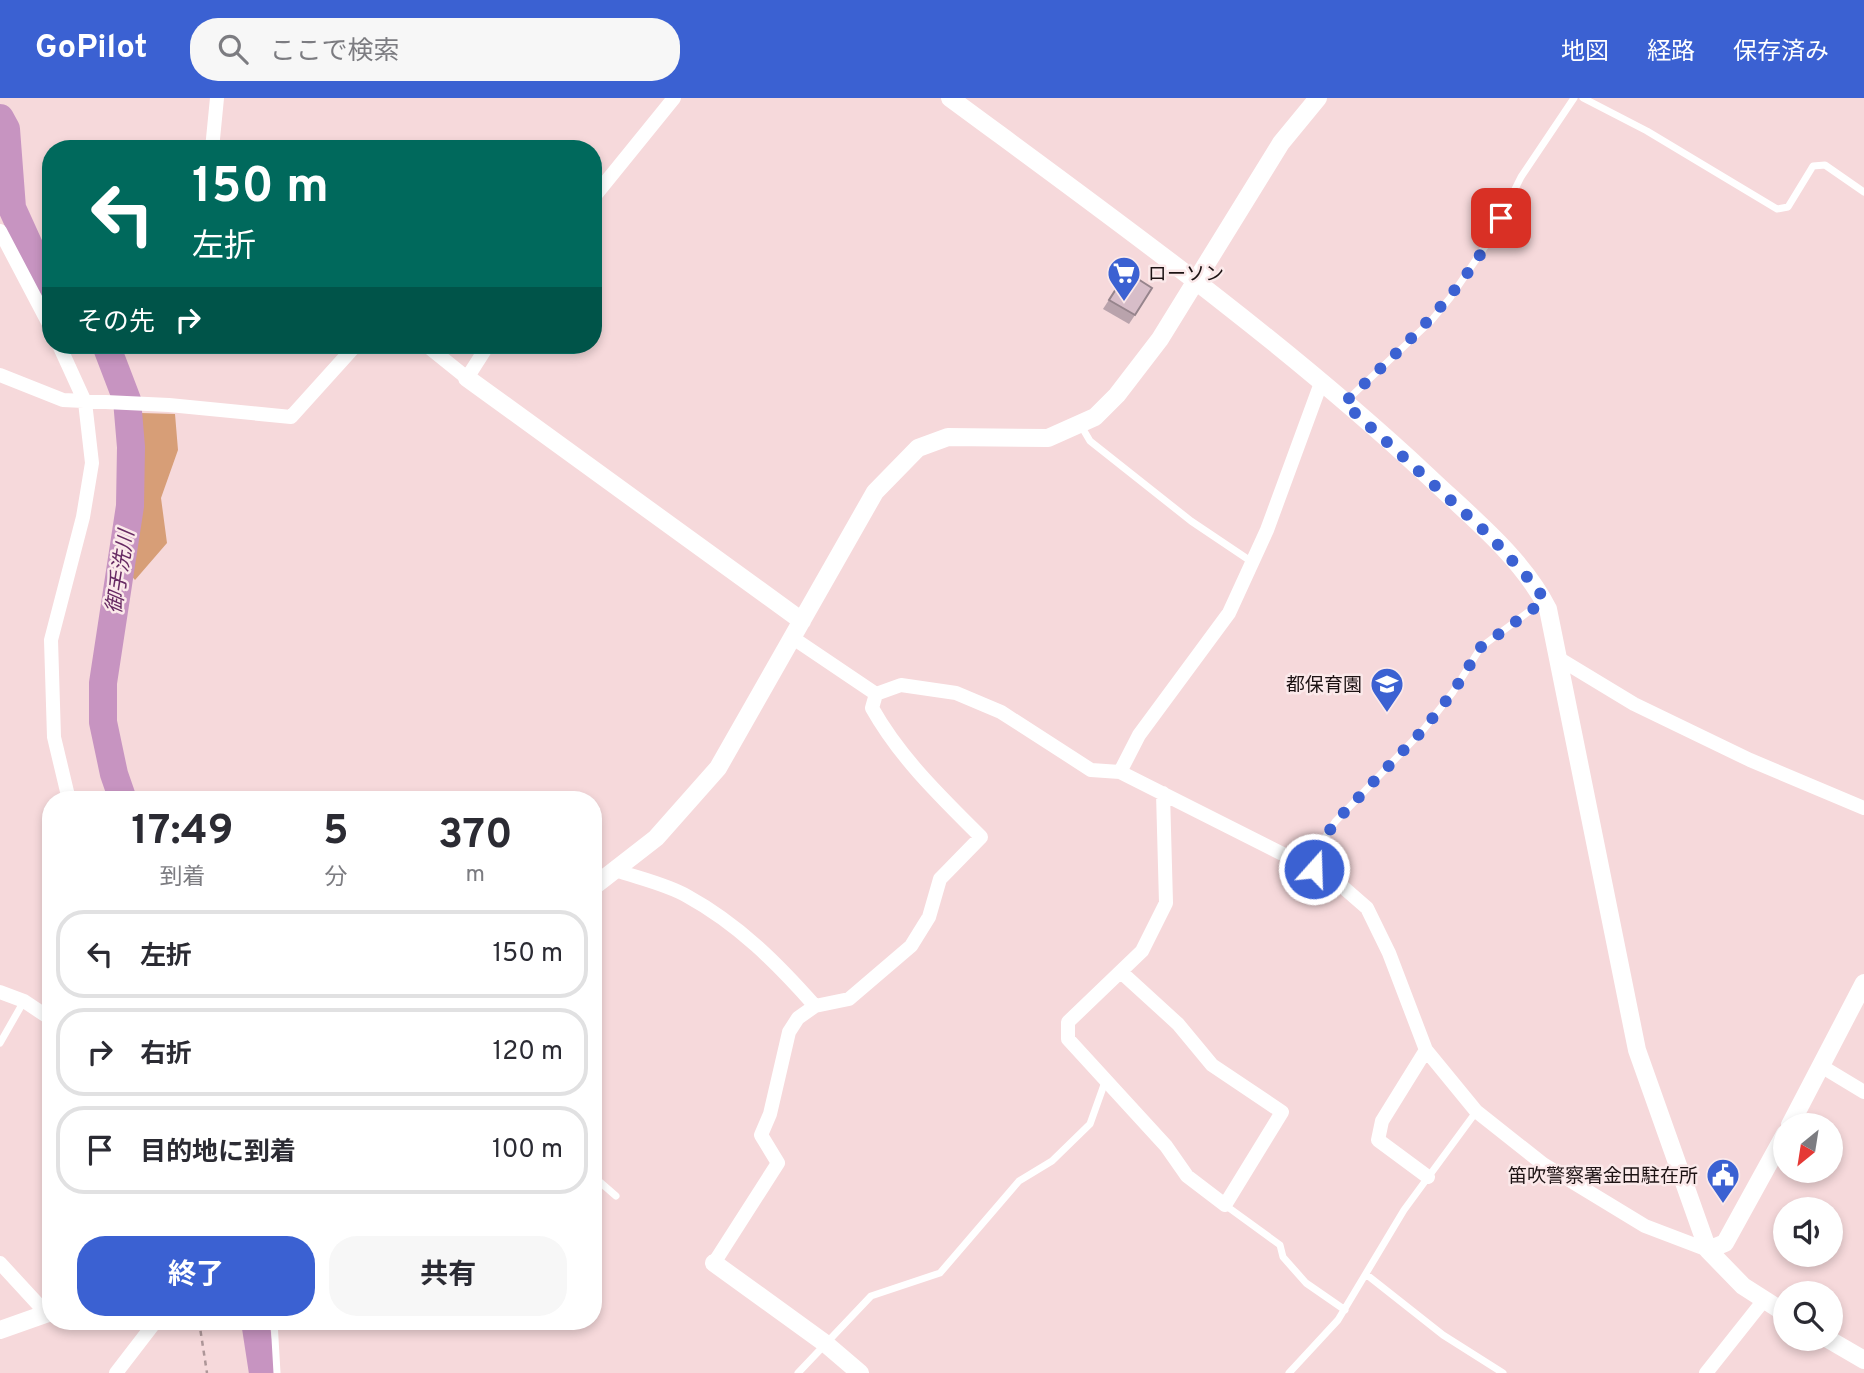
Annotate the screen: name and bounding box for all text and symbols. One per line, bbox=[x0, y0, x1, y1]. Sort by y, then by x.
search box bbox=[190, 18, 680, 81]
text: GoPilot bbox=[35, 28, 148, 70]
icon: search bbox=[214, 30, 252, 68]
text: ここで検索 bbox=[270, 36, 400, 69]
text: 地図 bbox=[1561, 38, 1609, 68]
text: 経路 bbox=[1647, 38, 1695, 68]
text: 保存済み bbox=[1733, 38, 1829, 68]
text: 150 m bbox=[192, 158, 329, 220]
icon: left bbox=[77, 168, 168, 259]
pin bbox=[1471, 188, 1531, 248]
icon: arrive bbox=[1482, 199, 1520, 237]
text: 左折 bbox=[192, 228, 256, 268]
supermarket icon: ローソン bbox=[1105, 254, 1143, 303]
place label: ローソン bbox=[1148, 263, 1224, 287]
icon: right bbox=[169, 301, 207, 339]
text: その先 bbox=[77, 307, 155, 340]
water label: 御手洗川 bbox=[102, 527, 142, 616]
school or university icon: 都保育園 bbox=[1368, 665, 1406, 714]
place label: 都保育園 bbox=[1286, 674, 1362, 698]
text: 17:49 bbox=[131, 806, 234, 859]
text: 5 bbox=[323, 806, 349, 859]
text: 370 bbox=[438, 810, 513, 863]
position arrow bbox=[1277, 832, 1351, 906]
text: m bbox=[466, 861, 485, 890]
text: 到着 bbox=[159, 864, 205, 893]
text: 分 bbox=[324, 864, 347, 893]
icon: left bbox=[81, 935, 119, 973]
text: 150 m bbox=[492, 938, 563, 971]
text: 左折 bbox=[140, 941, 192, 974]
icon: right bbox=[81, 1033, 119, 1071]
text: 120 m bbox=[493, 1036, 563, 1069]
text: 右折 bbox=[140, 1039, 192, 1072]
north arrow bbox=[1773, 1113, 1843, 1183]
map controls bbox=[1773, 1113, 1843, 1351]
icon: arrive bbox=[81, 1131, 119, 1169]
text: 100 m bbox=[492, 1134, 563, 1167]
text: 目的地に到着 bbox=[140, 1137, 296, 1170]
public building icon: 笛吹警察署金田駐在所 bbox=[1704, 1156, 1742, 1205]
place label: 笛吹警察署金田駐在所 bbox=[1508, 1165, 1698, 1189]
button: sound bbox=[1773, 1197, 1843, 1267]
button: 終了 bbox=[77, 1236, 315, 1316]
button: 共有 bbox=[329, 1236, 567, 1316]
button: search bbox=[1773, 1281, 1843, 1351]

